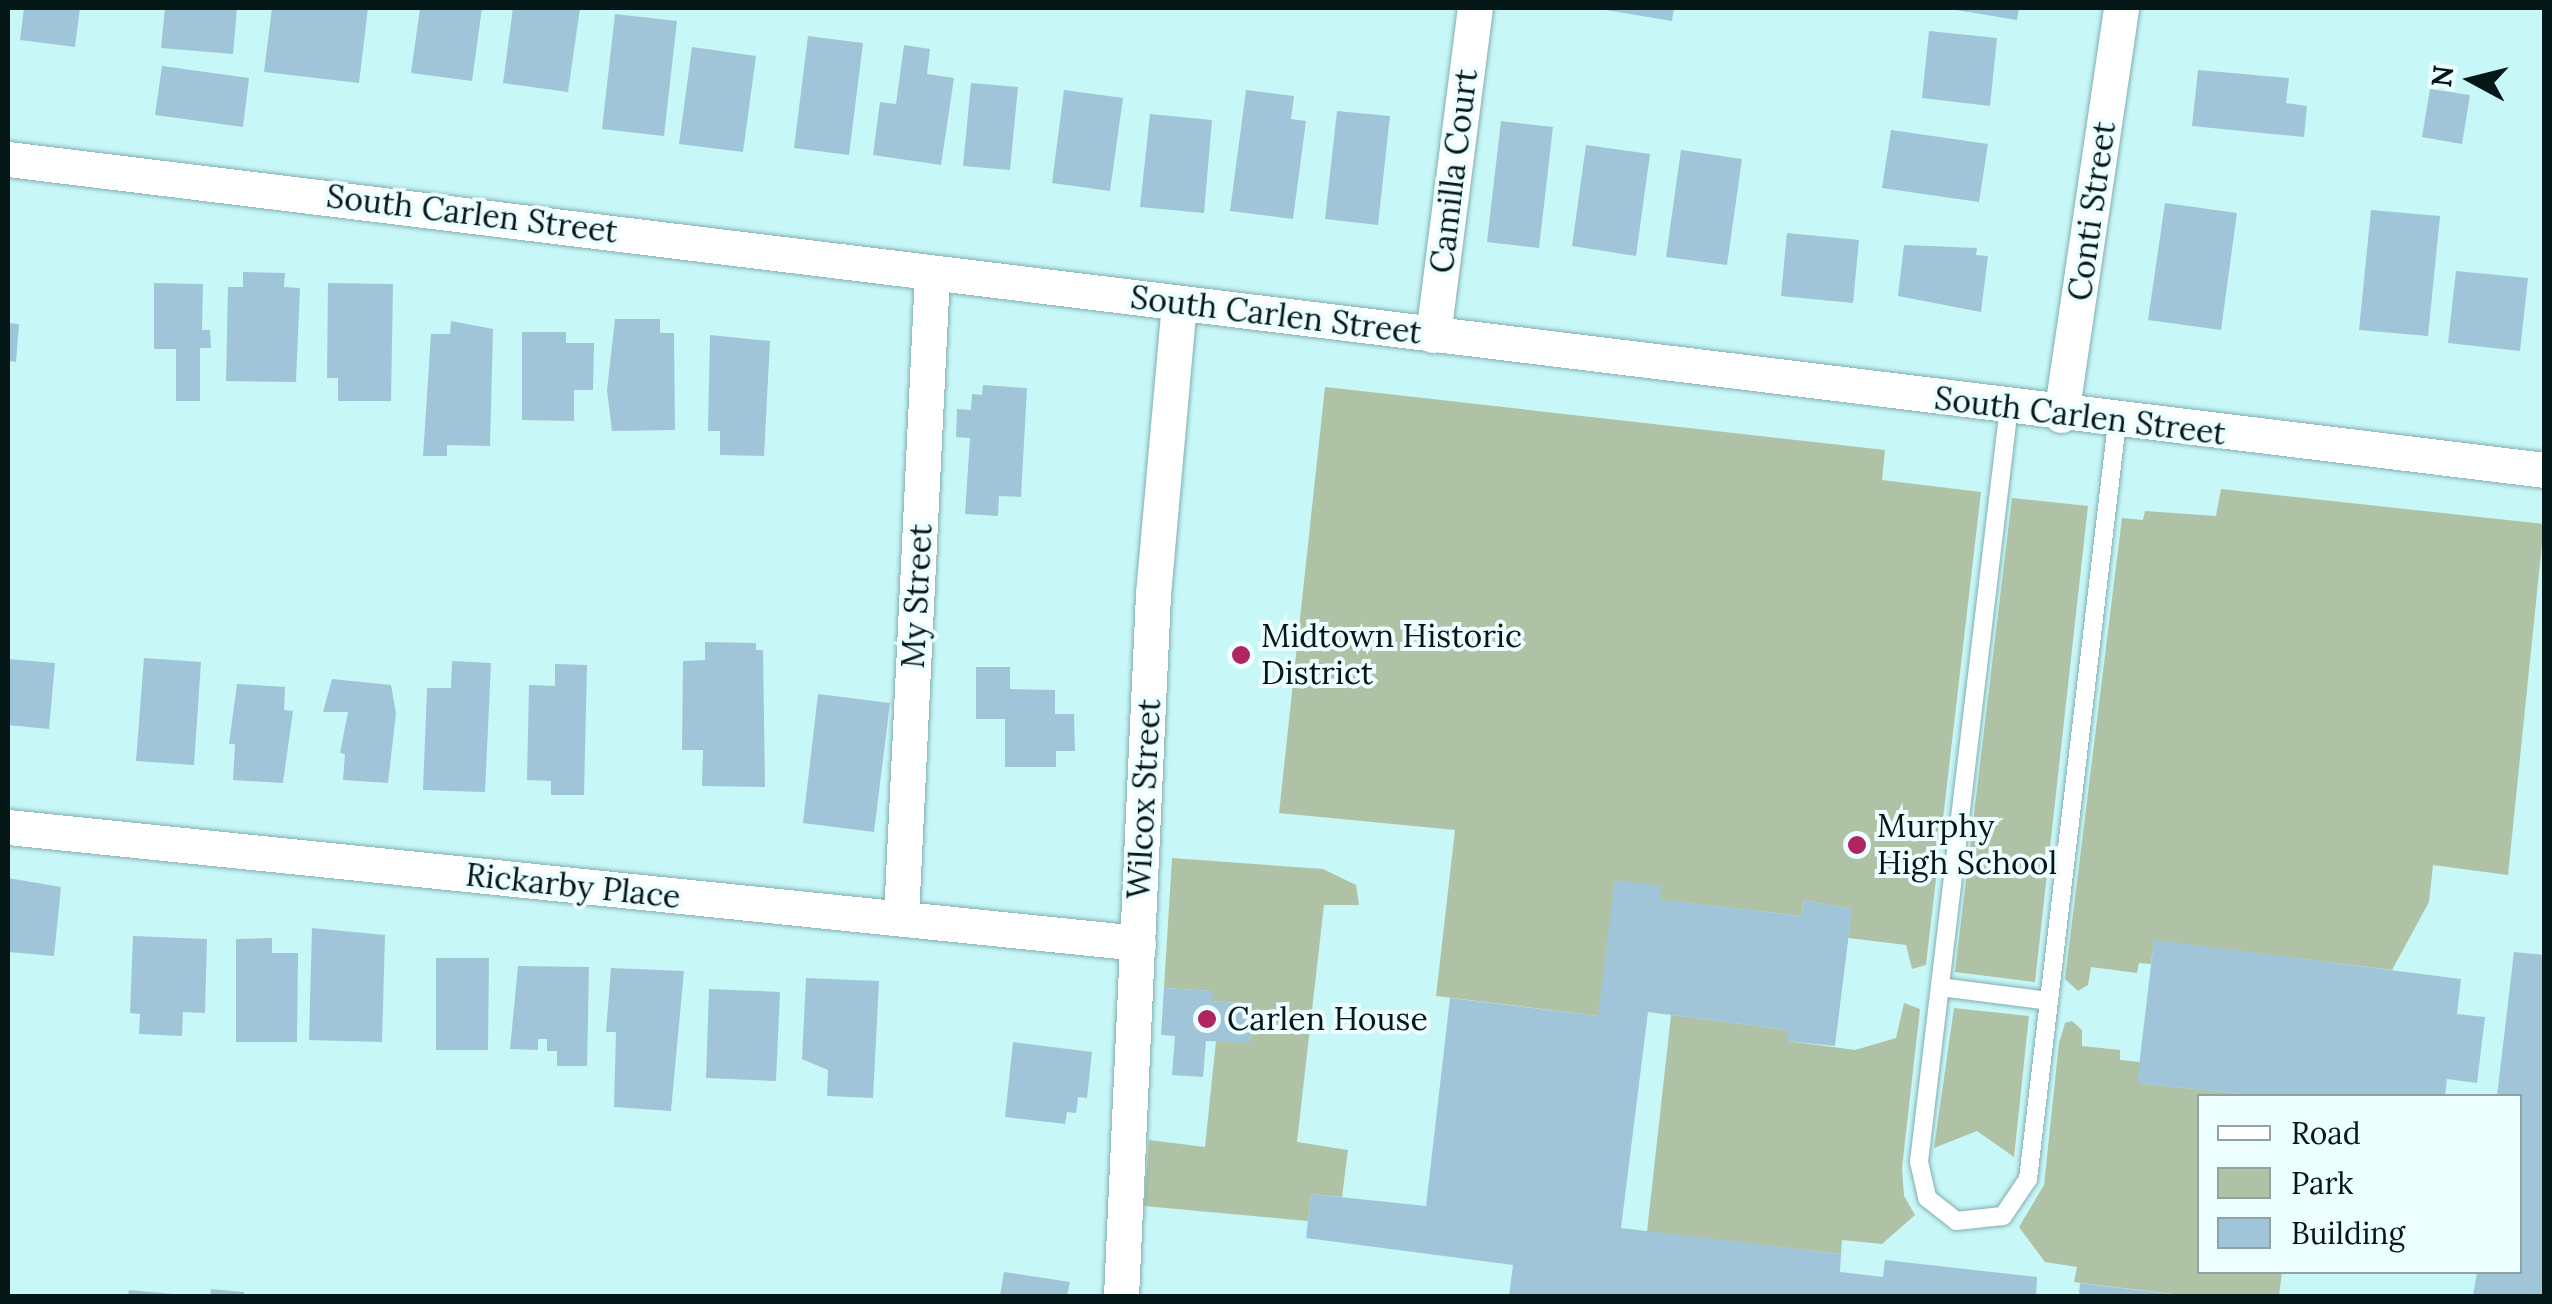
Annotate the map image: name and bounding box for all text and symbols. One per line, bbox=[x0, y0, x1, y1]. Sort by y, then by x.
north arrow bbox=[2422, 30, 2522, 130]
text: N bbox=[2423, 63, 2461, 89]
street label: Camilla Court bbox=[1422, 67, 1486, 275]
street label: Conti Street bbox=[2060, 119, 2124, 303]
street label: South Carlen Street bbox=[324, 177, 620, 251]
street label: South Carlen Street bbox=[1128, 278, 1424, 352]
street label: South Carlen Street bbox=[1932, 379, 2228, 453]
street label: My Street bbox=[894, 523, 940, 669]
place label: Midtown Historic District bbox=[1261, 618, 1522, 693]
marker: Midtown Historic District bbox=[1230, 644, 1252, 666]
street label: Wilcox Street bbox=[1120, 698, 1168, 900]
place label: Murphy High School bbox=[1877, 808, 2057, 883]
marker: Murphy High School bbox=[1846, 834, 1868, 856]
street label: Rickarby Place bbox=[464, 856, 682, 916]
place label: Carlen House bbox=[1227, 1000, 1428, 1038]
marker: Carlen House bbox=[1196, 1008, 1218, 1030]
legend bbox=[2197, 1094, 2522, 1274]
text: Road bbox=[2291, 1114, 2361, 1152]
text: Park bbox=[2291, 1164, 2353, 1202]
text: Building bbox=[2291, 1214, 2405, 1252]

